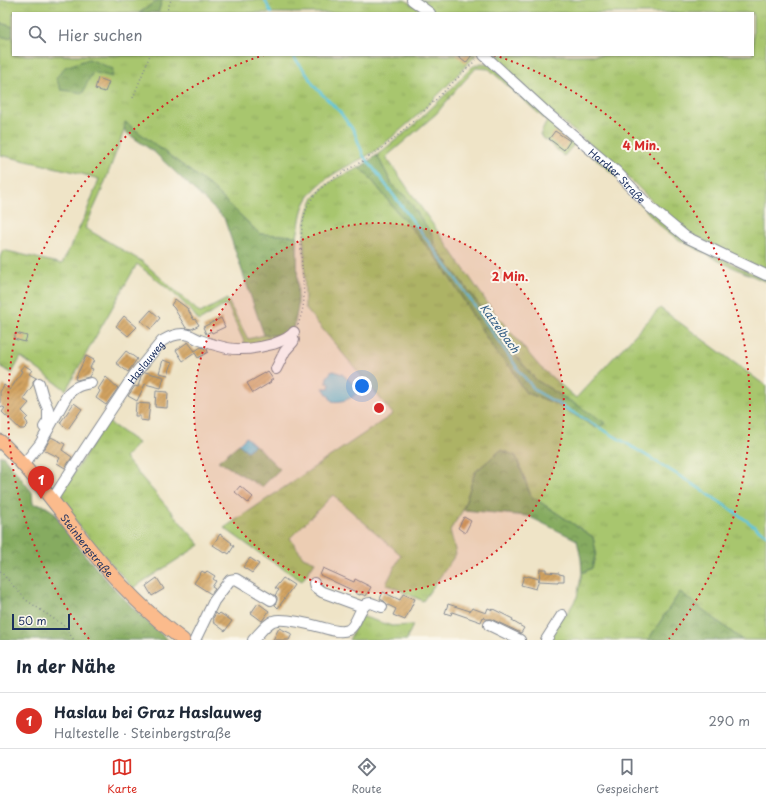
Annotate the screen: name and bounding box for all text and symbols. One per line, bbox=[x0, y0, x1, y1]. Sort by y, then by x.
search box bbox=[12, 12, 754, 56]
icon: search bbox=[26, 23, 48, 45]
text: Hier suchen bbox=[58, 23, 143, 46]
text: 4 Min. bbox=[622, 136, 660, 154]
street label: Hardter Straße bbox=[586, 144, 650, 206]
text: 2 Min. bbox=[492, 267, 528, 285]
water label: Katzelbach bbox=[476, 300, 524, 357]
street label: Haslauweg bbox=[123, 337, 167, 386]
your location bbox=[352, 376, 372, 396]
centre of rings bbox=[372, 401, 386, 415]
pin: 1 bbox=[28, 466, 54, 499]
street label: Steinbergstraße bbox=[58, 510, 118, 580]
scale bar bbox=[12, 612, 70, 631]
text: 50 m bbox=[18, 612, 47, 629]
text: In der Nähe bbox=[16, 653, 115, 679]
text: Haslau bei Graz Haslauweg bbox=[54, 700, 262, 723]
text: 1 bbox=[26, 711, 32, 730]
text: 290 m bbox=[709, 711, 750, 730]
text: Haltestelle · Steinbergstraße bbox=[54, 723, 231, 742]
tab: Karte bbox=[107, 756, 137, 797]
tab: Route bbox=[352, 756, 382, 797]
tab: Gespeichert bbox=[596, 756, 659, 797]

